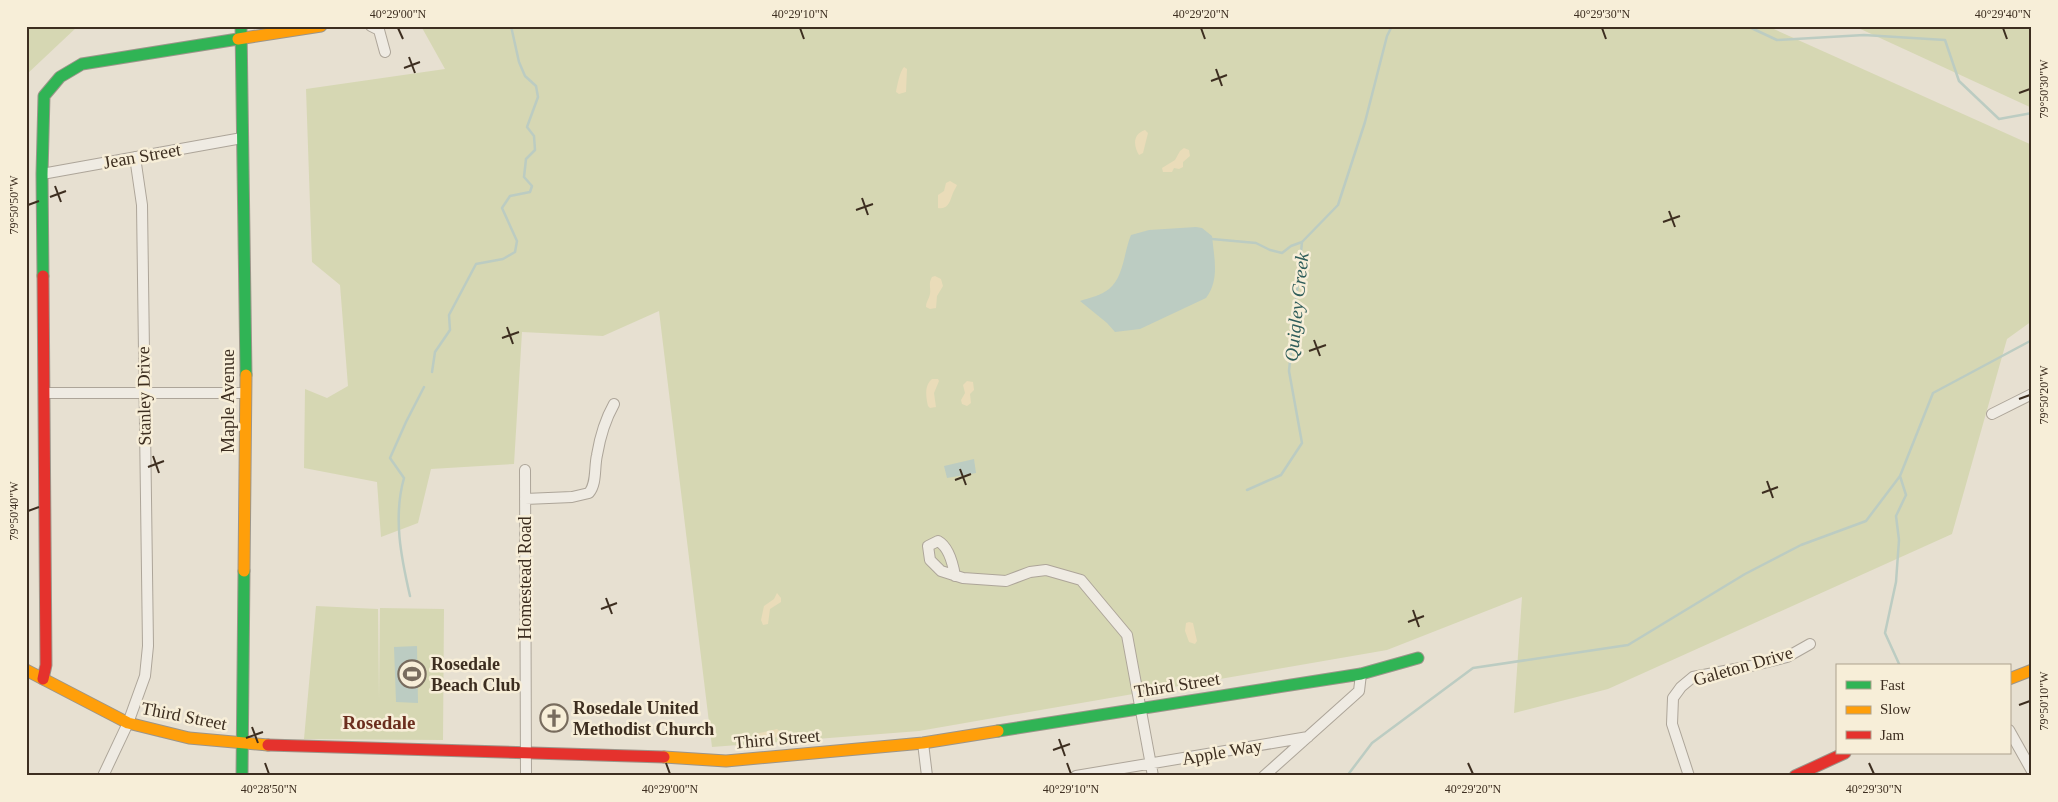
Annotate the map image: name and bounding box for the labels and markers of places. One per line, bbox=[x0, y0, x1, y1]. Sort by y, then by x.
place label: Rosedale Beach Club bbox=[431, 654, 521, 695]
sports icon: Rosedale Beach Club bbox=[397, 659, 427, 689]
place label: Rosedale United Methodist Church bbox=[573, 698, 714, 739]
church icon: Rosedale United Methodist Church bbox=[539, 703, 569, 733]

